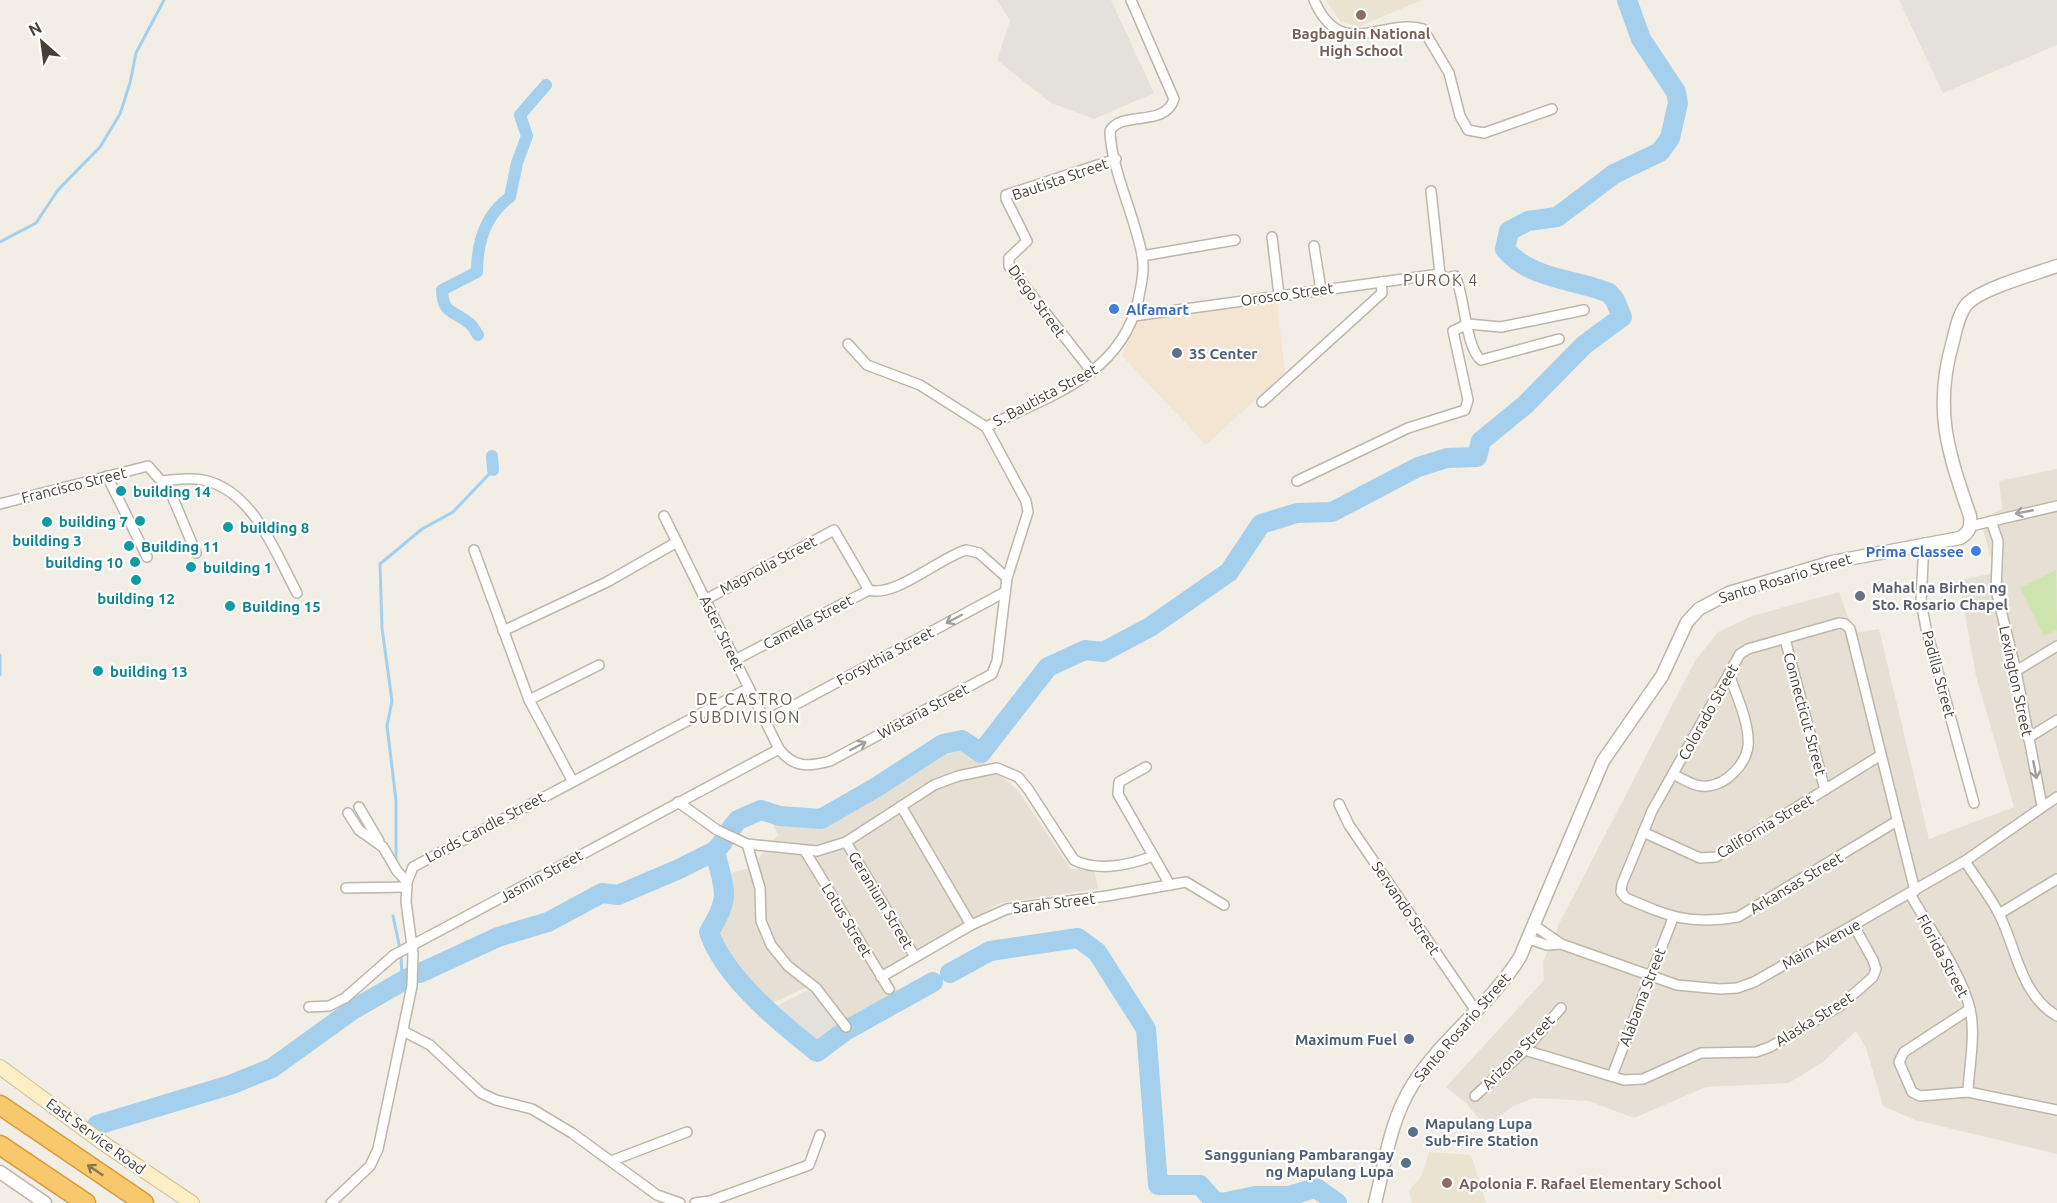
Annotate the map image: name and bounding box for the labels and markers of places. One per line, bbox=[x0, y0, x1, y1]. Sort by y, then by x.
marker: Bagbaguin National High School bbox=[1354, 8, 1368, 22]
place label: Bagbaguin National High School bbox=[1292, 25, 1431, 59]
place label: Alfamart bbox=[1126, 301, 1190, 318]
marker: Alfamart bbox=[1107, 302, 1121, 316]
place label: 3S Center bbox=[1189, 345, 1258, 362]
marker: 3S Center bbox=[1170, 346, 1184, 360]
place label: building 14 bbox=[133, 483, 211, 500]
marker: building 14 bbox=[114, 484, 128, 498]
place label: building 7 bbox=[59, 513, 128, 530]
marker: building 7 bbox=[133, 514, 147, 528]
marker: building 3 bbox=[40, 515, 54, 529]
place label: building 8 bbox=[240, 519, 309, 536]
marker: building 8 bbox=[221, 520, 235, 534]
place label: building 3 bbox=[12, 532, 82, 549]
place label: Building 11 bbox=[141, 538, 220, 555]
marker: Building 11 bbox=[122, 539, 136, 553]
place label: Prima Classee bbox=[1866, 543, 1964, 560]
marker: Prima Classee bbox=[1969, 544, 1983, 558]
place label: building 10 bbox=[45, 554, 123, 571]
marker: building 10 bbox=[128, 555, 142, 569]
place label: building 1 bbox=[203, 559, 272, 576]
marker: building 1 bbox=[184, 560, 198, 574]
marker: building 12 bbox=[129, 573, 143, 587]
place label: Mahal na Birhen ng Sto. Rosario Chapel bbox=[1872, 579, 2009, 613]
marker: Mahal na Birhen ng Sto. Rosario Chapel bbox=[1853, 589, 1867, 603]
place label: building 12 bbox=[97, 590, 175, 607]
place label: Building 15 bbox=[242, 598, 321, 615]
marker: Building 15 bbox=[223, 599, 237, 613]
place label: building 13 bbox=[110, 663, 188, 680]
marker: building 13 bbox=[91, 664, 105, 678]
place label: Maximum Fuel bbox=[1295, 1031, 1397, 1048]
marker: Maximum Fuel bbox=[1402, 1032, 1416, 1046]
place label: Mapulang Lupa Sub-Fire Station bbox=[1425, 1115, 1539, 1149]
marker: Mapulang Lupa Sub-Fire Station bbox=[1406, 1125, 1420, 1139]
place label: Sangguniang Pambarangay ng Mapulang Lupa bbox=[1205, 1146, 1394, 1180]
marker: Sangguniang Pambarangay ng Mapulang Lupa bbox=[1399, 1156, 1413, 1170]
place label: Apolonia F. Rafael Elementary School bbox=[1459, 1175, 1722, 1192]
marker: Apolonia F. Rafael Elementary School bbox=[1440, 1176, 1454, 1190]

